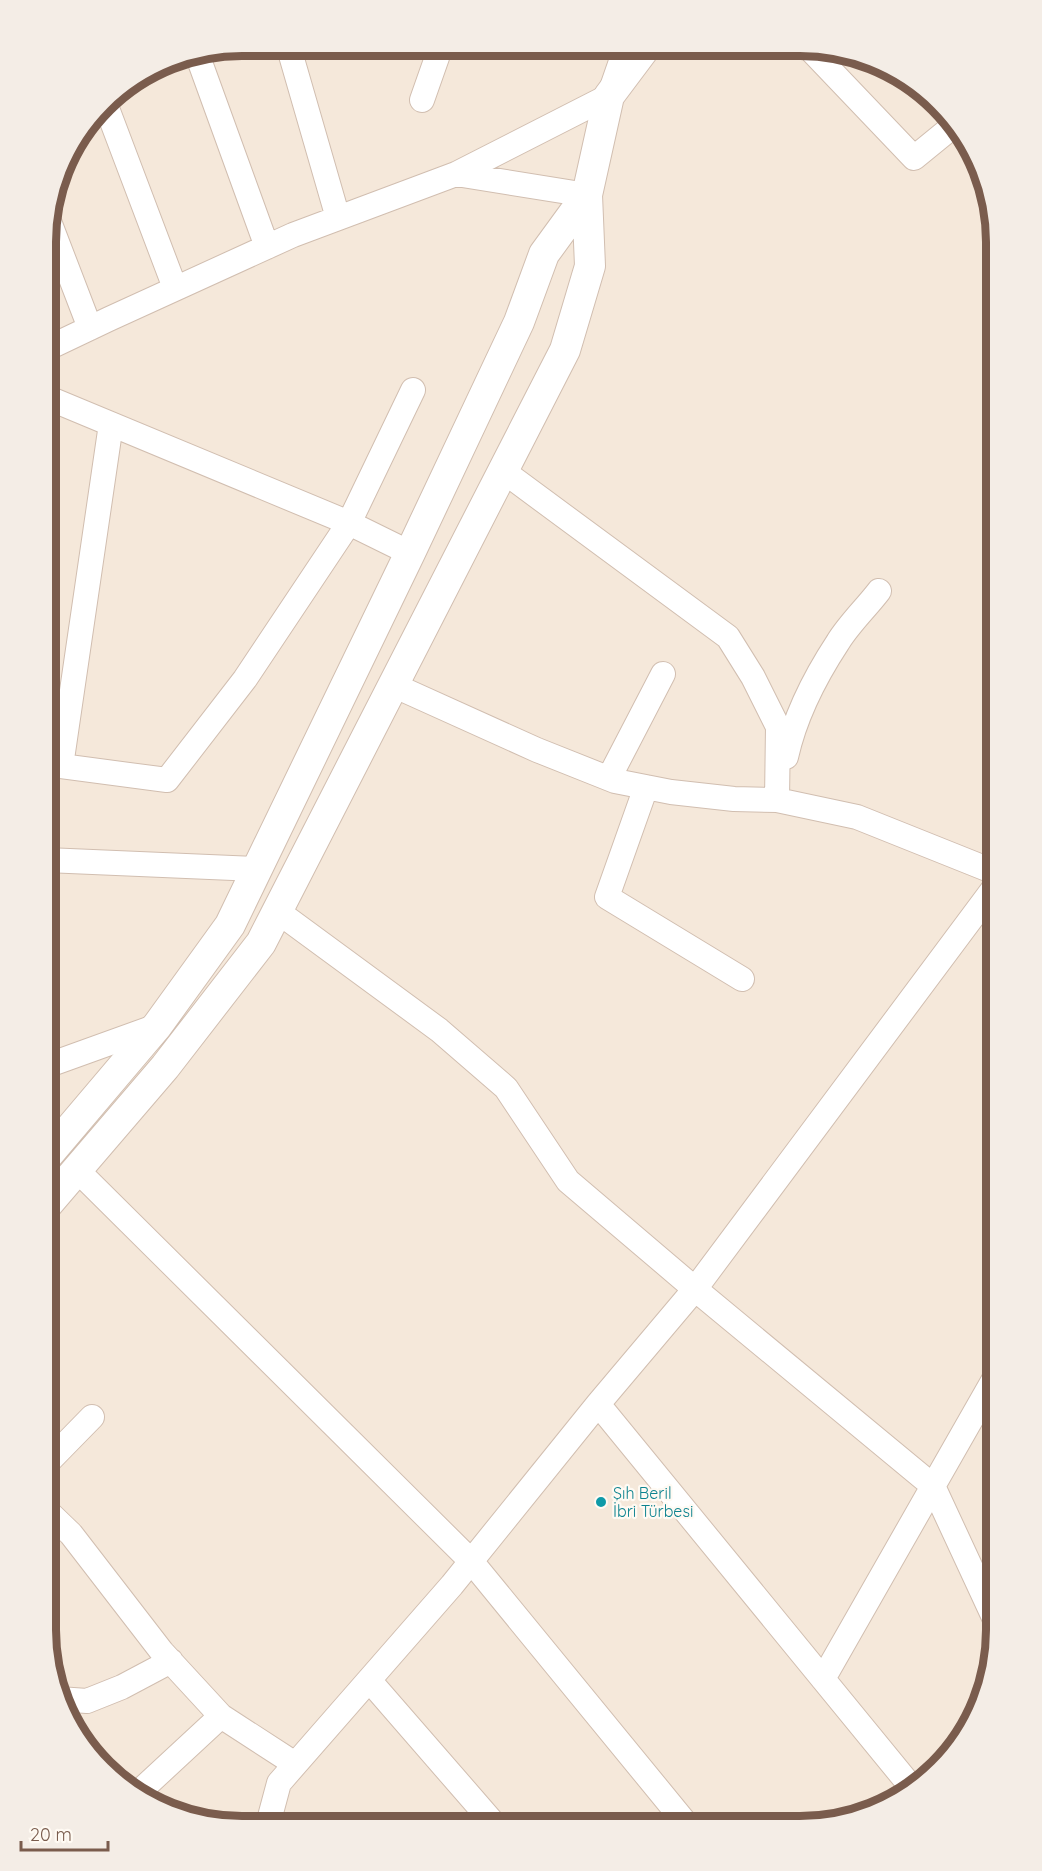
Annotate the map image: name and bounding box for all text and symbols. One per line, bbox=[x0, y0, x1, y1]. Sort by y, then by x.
place label: Şıh Beril İbri Türbesi bbox=[613, 1483, 693, 1521]
marker: Şıh Beril İbri Türbesi bbox=[594, 1495, 608, 1509]
scale bar bbox=[21, 1814, 108, 1852]
text: 20 m bbox=[30, 1823, 72, 1846]

